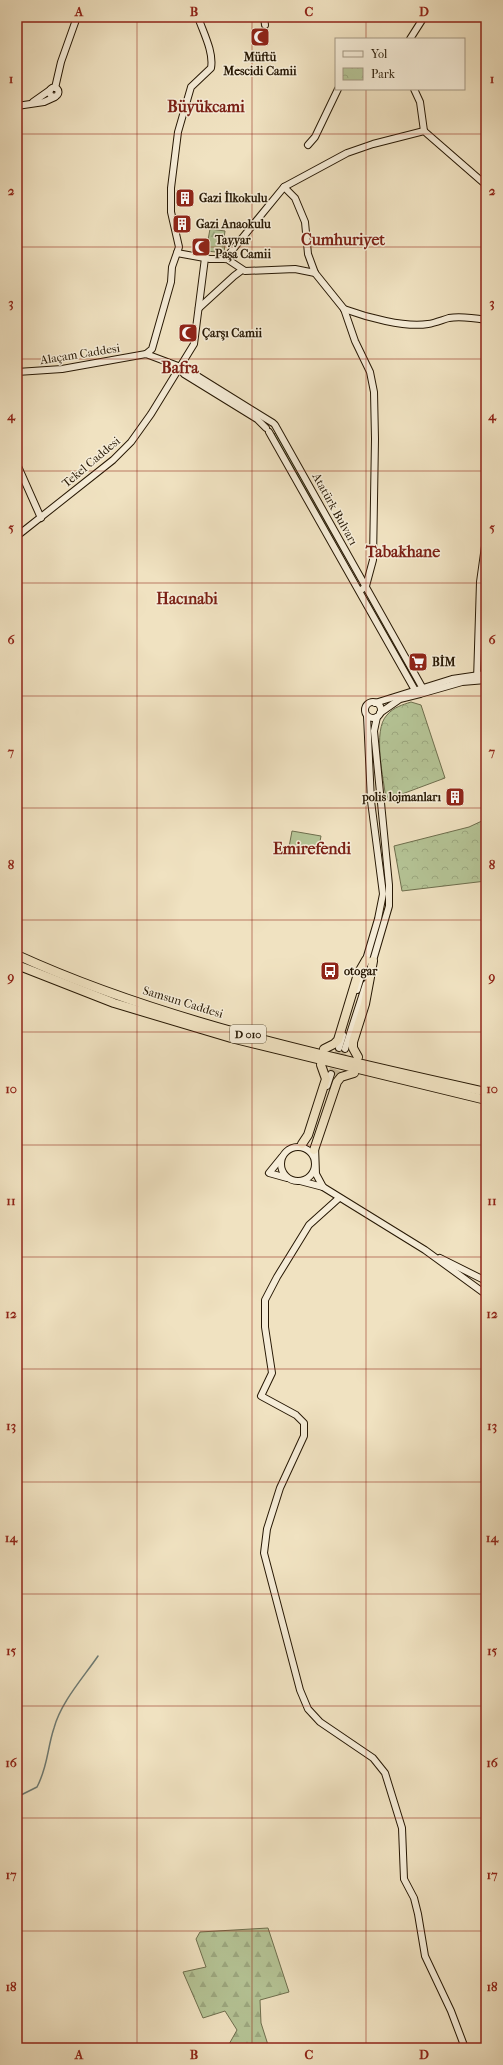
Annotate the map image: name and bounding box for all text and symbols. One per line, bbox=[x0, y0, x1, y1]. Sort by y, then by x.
text: A bbox=[74, 4, 84, 19]
text: B bbox=[190, 4, 199, 19]
text: C bbox=[305, 4, 314, 19]
text: D bbox=[419, 4, 429, 19]
mosque icon: Müftü Mescidi Camii bbox=[249, 26, 271, 48]
legend bbox=[335, 38, 465, 90]
text: Yol bbox=[370, 47, 388, 61]
place label: Müftü Mescidi Camii bbox=[222, 50, 297, 78]
text: Park bbox=[371, 67, 396, 81]
text: 1 bbox=[9, 71, 14, 86]
text: 1 bbox=[490, 71, 495, 86]
district label: Büyükcami bbox=[167, 97, 245, 117]
text: 2 bbox=[8, 183, 15, 198]
text: 2 bbox=[489, 183, 496, 198]
building icon: Gazi İlkokulu bbox=[174, 187, 196, 209]
place label: Gazi İlkokulu bbox=[199, 190, 268, 205]
building icon: Gazi Anaokulu bbox=[171, 213, 193, 235]
place label: Gazi Anaokulu bbox=[196, 217, 271, 231]
district label: Cumhuriyet bbox=[301, 230, 385, 250]
place label: Tayyar Paşa Camii bbox=[214, 233, 271, 262]
mosque icon: Tayyar Paşa Camii bbox=[190, 236, 212, 258]
text: 3 bbox=[8, 295, 14, 311]
text: 3 bbox=[489, 295, 495, 311]
mosque icon: Çarşı Camii bbox=[177, 322, 199, 344]
place label: Çarşı Camii bbox=[202, 326, 262, 341]
street label: Alaçam Caddesi bbox=[38, 341, 122, 368]
district label: Bafra bbox=[161, 358, 199, 377]
text: 4 bbox=[6, 408, 16, 424]
text: 4 bbox=[487, 408, 497, 424]
street label: Tekel Caddesi bbox=[59, 433, 123, 490]
street label: Atatürk Bulvarı bbox=[309, 470, 361, 548]
text: 5 bbox=[8, 520, 14, 535]
text: 5 bbox=[489, 520, 495, 535]
district label: Tabakhane bbox=[365, 542, 440, 561]
district label: Hacınabi bbox=[156, 589, 218, 608]
text: 6 bbox=[7, 632, 15, 647]
text: 6 bbox=[488, 632, 496, 647]
supermarket icon: BİM bbox=[407, 651, 429, 673]
place label: BİM bbox=[432, 654, 455, 669]
text: 7 bbox=[7, 744, 15, 759]
text: 7 bbox=[488, 744, 496, 759]
building icon: polis lojmanları bbox=[444, 786, 466, 808]
place label: polis lojmanları bbox=[361, 790, 441, 805]
district label: Emirefendi bbox=[273, 839, 351, 858]
text: 8 bbox=[8, 857, 15, 872]
text: 8 bbox=[489, 857, 496, 872]
bus stop icon: otogar bbox=[319, 960, 341, 982]
place label: otogar bbox=[344, 964, 378, 979]
text: 9 bbox=[7, 969, 15, 985]
text: 9 bbox=[488, 969, 496, 985]
street label: Samsun Caddesi bbox=[141, 983, 225, 1021]
road number: D 010 bbox=[230, 1025, 266, 1043]
text: 10 bbox=[5, 1081, 17, 1096]
text: 10 bbox=[486, 1081, 498, 1096]
text: 11 bbox=[6, 1193, 16, 1208]
text: 11 bbox=[487, 1193, 497, 1208]
text: 12 bbox=[5, 1306, 17, 1321]
text: 12 bbox=[486, 1306, 498, 1321]
text: 13 bbox=[6, 1418, 16, 1434]
text: 13 bbox=[487, 1418, 497, 1434]
text: 14 bbox=[5, 1530, 18, 1546]
text: 14 bbox=[486, 1530, 499, 1546]
text: 15 bbox=[6, 1643, 16, 1658]
text: 15 bbox=[487, 1643, 497, 1658]
text: 16 bbox=[5, 1755, 18, 1770]
text: 16 bbox=[486, 1755, 499, 1770]
text: 17 bbox=[6, 1867, 17, 1882]
text: 17 bbox=[487, 1867, 498, 1882]
text: 18 bbox=[5, 1979, 17, 1994]
text: 18 bbox=[486, 1979, 498, 1994]
text: A bbox=[74, 2047, 84, 2062]
text: B bbox=[190, 2047, 199, 2062]
text: C bbox=[305, 2047, 314, 2062]
text: D bbox=[419, 2047, 429, 2062]

